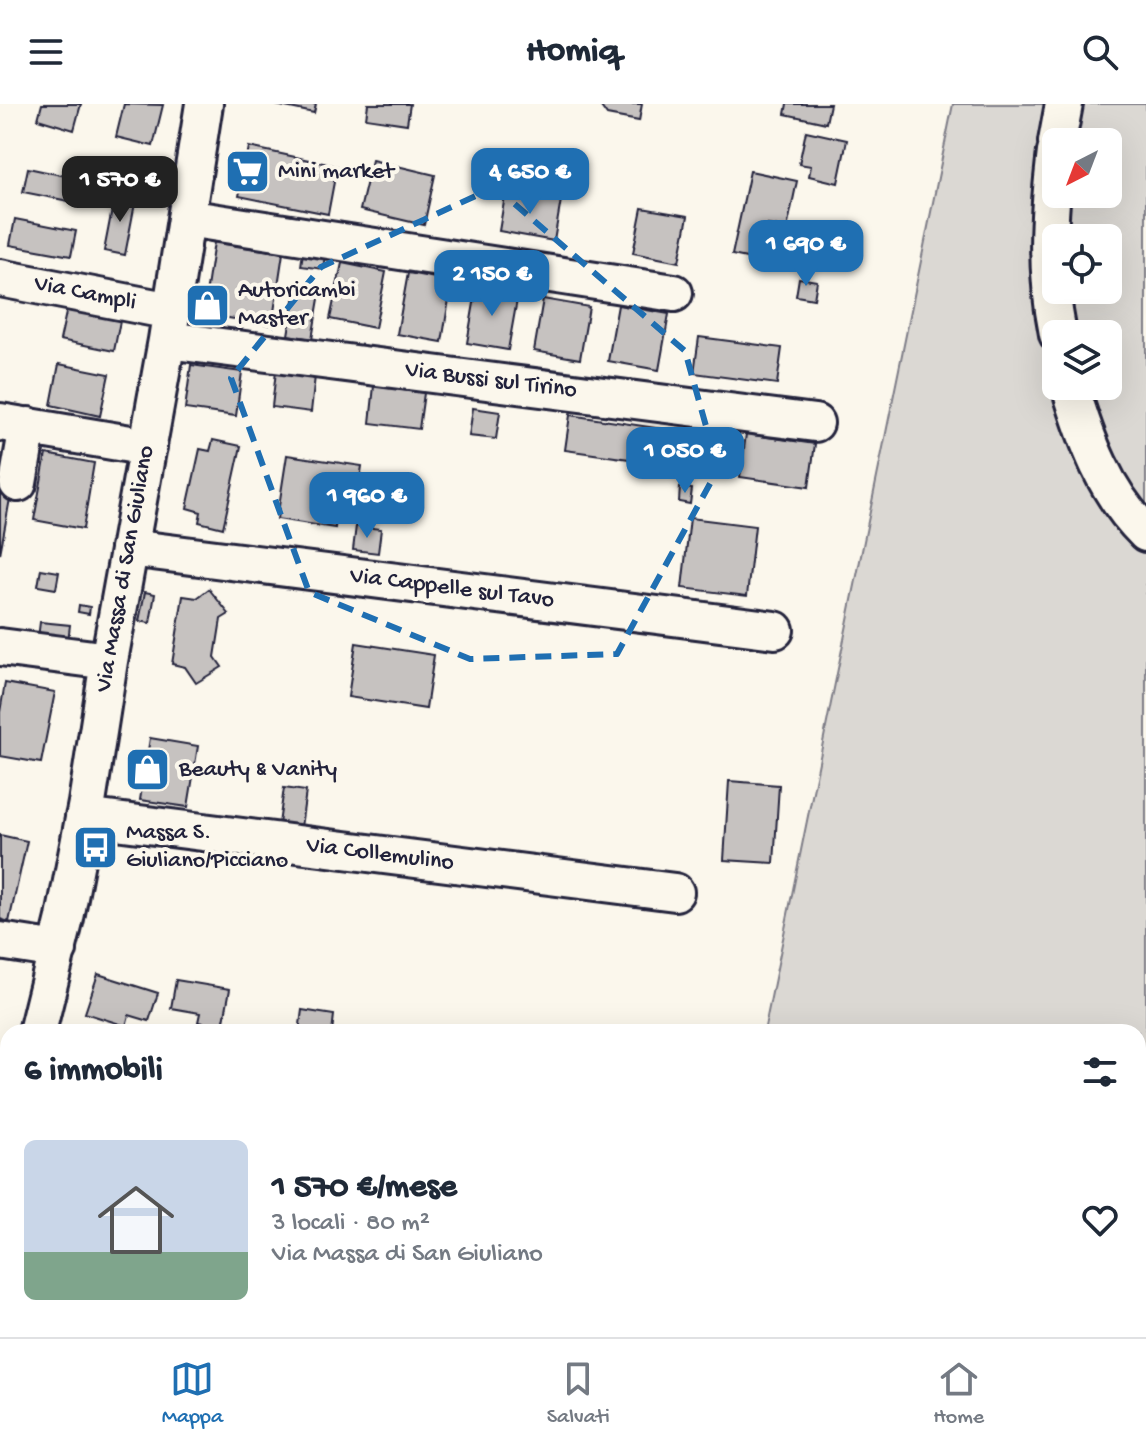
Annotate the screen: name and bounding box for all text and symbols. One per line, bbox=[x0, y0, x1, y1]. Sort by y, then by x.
icon: menu bbox=[24, 30, 68, 74]
icon: search bbox=[1078, 30, 1122, 74]
text: Homiq bbox=[526, 31, 620, 74]
north arrow bbox=[1042, 128, 1122, 208]
map controls bbox=[1042, 128, 1122, 400]
supermarket icon: Mini market bbox=[223, 148, 271, 196]
pin: 4 650 € bbox=[456, 148, 604, 216]
pin: 1 570 € bbox=[46, 156, 194, 224]
place label: Mini market bbox=[278, 158, 396, 187]
text: 4 650 € bbox=[489, 158, 571, 189]
text: 1 570 € bbox=[80, 166, 160, 197]
pin: 1 690 € bbox=[732, 220, 880, 288]
button: locate bbox=[1042, 224, 1122, 304]
text: 1 690 € bbox=[766, 230, 846, 261]
pin: 2 150 € bbox=[418, 250, 566, 318]
text: 2 150 € bbox=[452, 260, 532, 291]
street label: Via Campli bbox=[31, 270, 138, 318]
place label: Autoricambi Master bbox=[238, 277, 356, 334]
shop icon: Autoricambi Master bbox=[183, 281, 231, 329]
button: layers bbox=[1042, 320, 1122, 400]
street label: Via Bussi sul Tirino bbox=[403, 356, 578, 406]
pin: 1 050 € bbox=[611, 427, 759, 495]
text: 1 050 € bbox=[644, 437, 726, 468]
street label: Via Massa di San Giuliano bbox=[90, 443, 162, 696]
pin: 1 960 € bbox=[293, 472, 441, 540]
text: 1 960 € bbox=[327, 482, 407, 513]
street label: Via Cappelle sul Tavo bbox=[347, 562, 556, 616]
shop icon: Beauty & Vanity bbox=[124, 746, 172, 794]
place label: Beauty & Vanity bbox=[178, 756, 337, 785]
place label: Massa S. Giuliano/Picciano bbox=[126, 819, 288, 876]
bus stop icon: Massa S. Giuliano/Picciano bbox=[71, 823, 119, 871]
street label: Via Collemulino bbox=[303, 831, 456, 878]
icon: filters bbox=[1078, 1050, 1122, 1094]
text: 6 immobili bbox=[24, 1052, 163, 1092]
text: 1 570 €/mese bbox=[272, 1169, 457, 1209]
icon: home bbox=[88, 1172, 184, 1268]
icon: heart bbox=[1078, 1198, 1122, 1242]
text: 3 locali · 80 m² bbox=[272, 1209, 430, 1240]
text: Via Massa di San Giuliano bbox=[272, 1240, 543, 1271]
tab: Mappa bbox=[162, 1357, 223, 1431]
tab: Salvati bbox=[547, 1357, 610, 1431]
tab: Home bbox=[933, 1357, 984, 1431]

